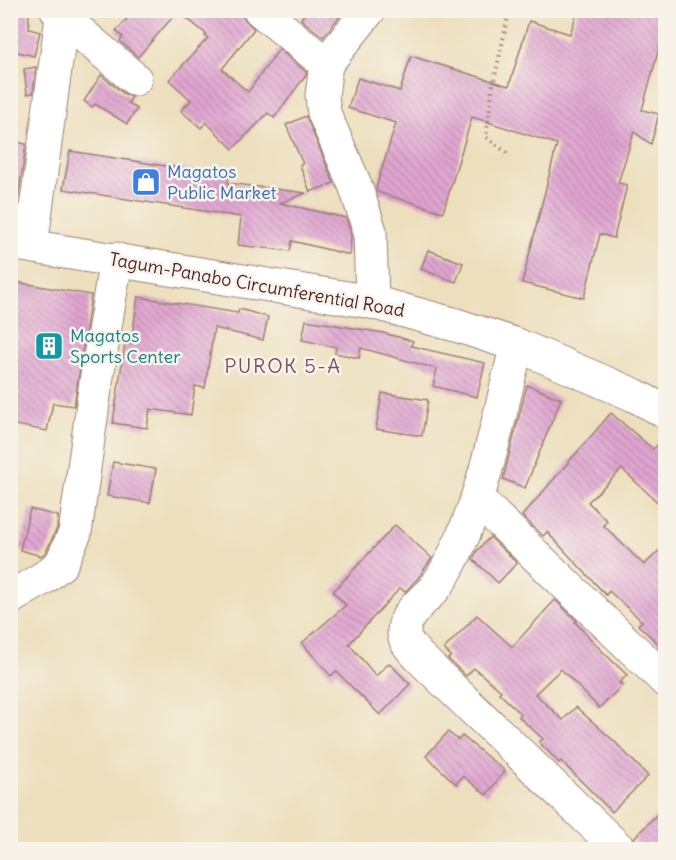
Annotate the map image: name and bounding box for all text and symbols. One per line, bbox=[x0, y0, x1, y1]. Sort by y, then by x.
place label: Magatos Public Market bbox=[167, 160, 277, 204]
shop icon: Magatos Public Market bbox=[130, 166, 162, 198]
street label: Tagum-Panabo Circumferential Road bbox=[108, 247, 407, 322]
place label: Magatos Sports Center bbox=[70, 324, 181, 368]
building icon: Magatos Sports Center bbox=[33, 330, 65, 362]
district label: PUROK 5-A bbox=[224, 353, 342, 378]

